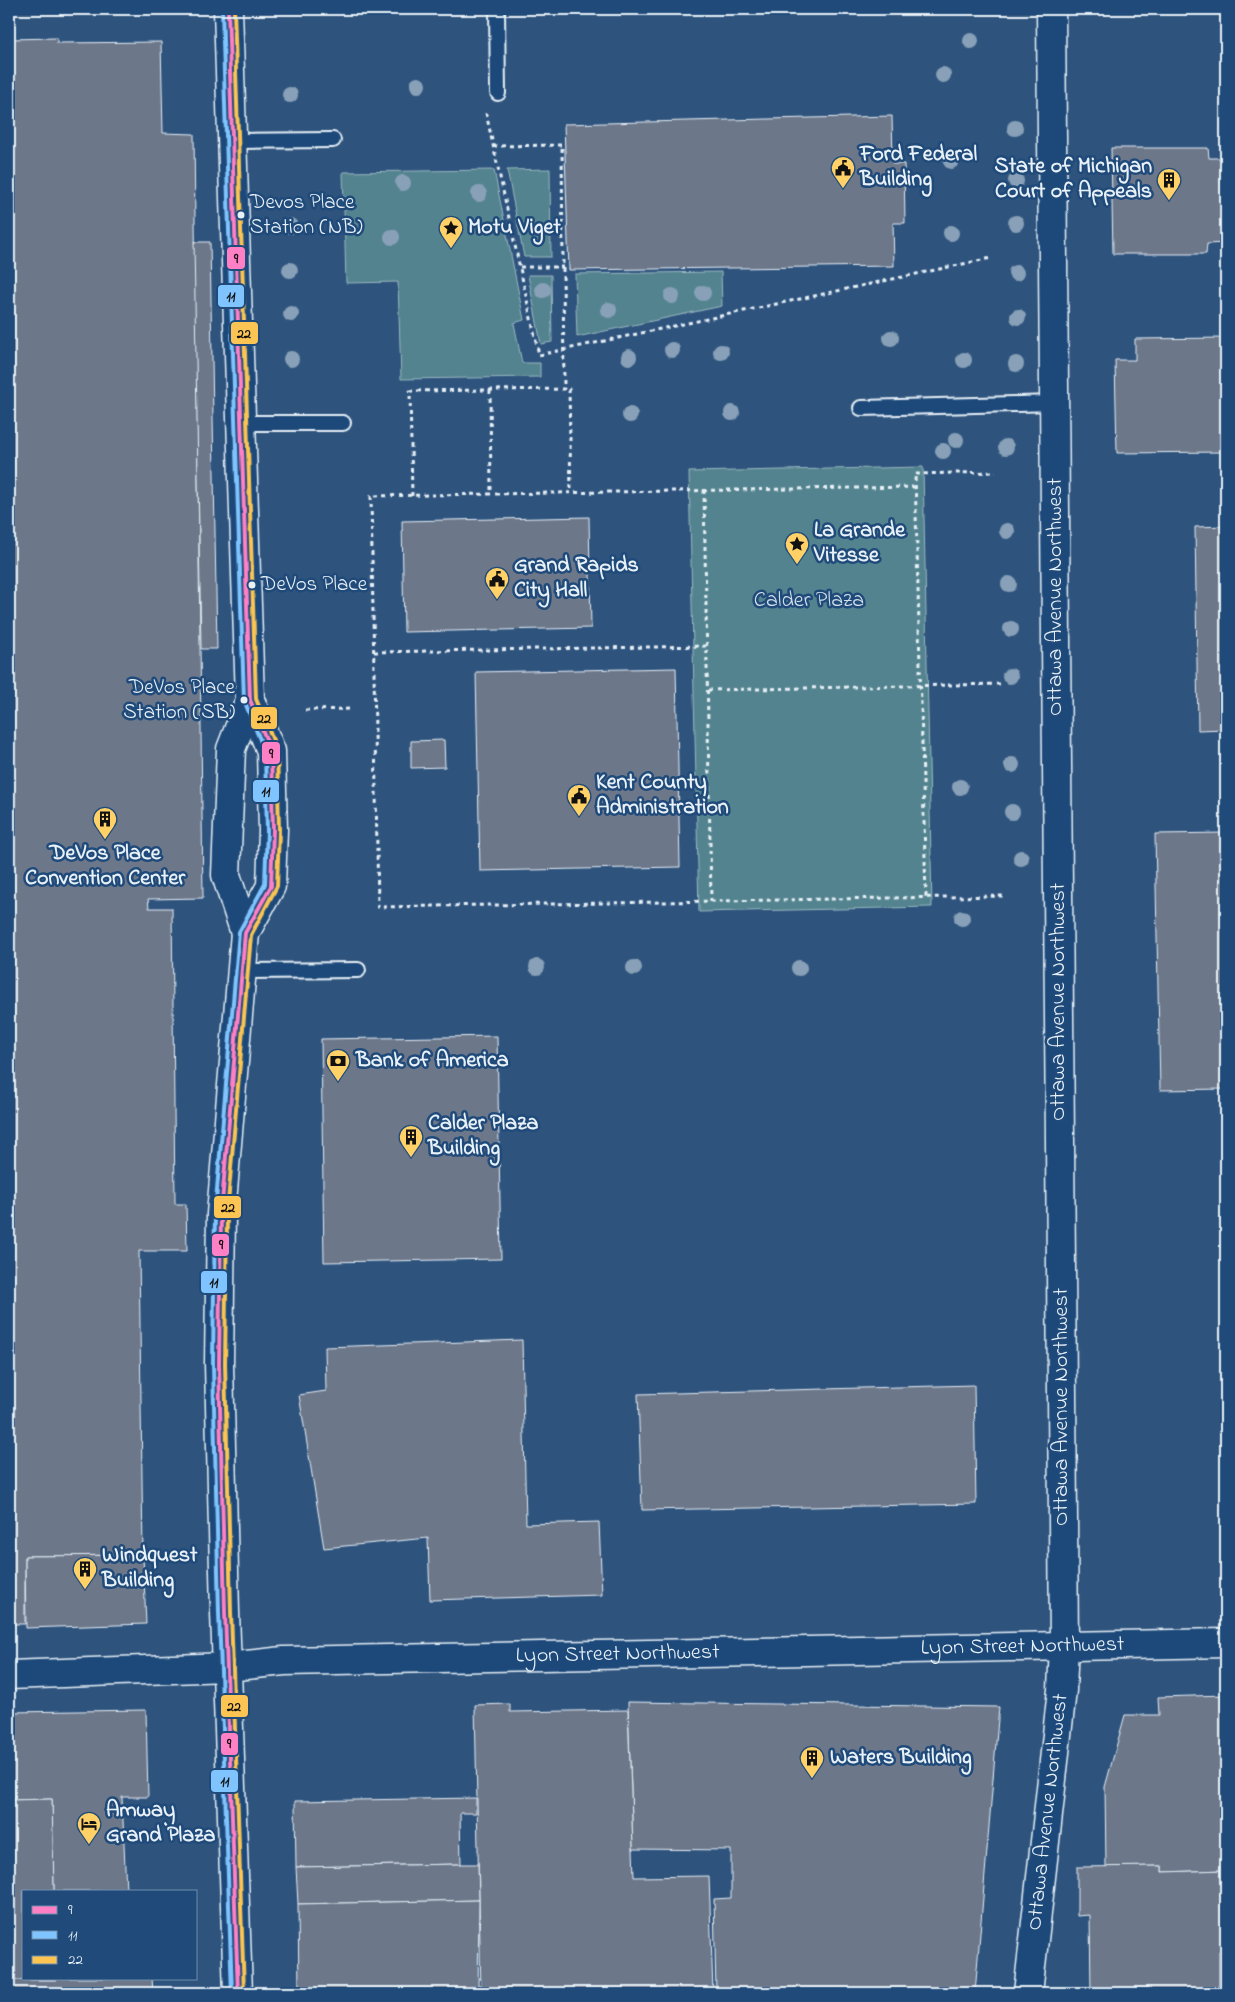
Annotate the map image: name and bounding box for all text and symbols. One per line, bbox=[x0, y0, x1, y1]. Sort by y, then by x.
place label: Ford Federal Building bbox=[859, 139, 977, 197]
place label: State of Michigan Court of Appeals bbox=[995, 151, 1152, 208]
public building icon: Ford Federal Building bbox=[830, 155, 856, 189]
building icon: State of Michigan Court of Appeals bbox=[1156, 167, 1182, 201]
place label: Devos Place Station (NB) bbox=[249, 188, 363, 243]
marker: Devos Place Station (NB) bbox=[236, 210, 246, 220]
place label: Motu Viget bbox=[468, 212, 561, 245]
place icon: Motu Viget bbox=[438, 215, 464, 249]
line badge: 9 bbox=[226, 246, 246, 270]
text: 9 bbox=[233, 249, 239, 270]
line badge: 11 bbox=[217, 284, 245, 308]
text: 11 bbox=[227, 287, 236, 308]
line badge: 22 bbox=[230, 321, 259, 345]
text: 22 bbox=[236, 324, 251, 345]
street label: Ottawa Avenue Northwest bbox=[1040, 477, 1072, 716]
place label: La Grande Vitesse bbox=[813, 515, 906, 572]
place icon: La Grande Vitesse bbox=[784, 531, 810, 565]
place label: Grand Rapids City Hall bbox=[514, 550, 639, 608]
public building icon: Grand Rapids City Hall bbox=[484, 566, 510, 600]
place label: DeVos Place bbox=[260, 570, 368, 600]
marker: DeVos Place bbox=[247, 580, 257, 590]
park label: Calder Plaza bbox=[754, 585, 864, 617]
place label: DeVos Place Station (SB) bbox=[123, 673, 236, 728]
marker: DeVos Place Station (SB) bbox=[239, 695, 249, 705]
line badge: 22 bbox=[250, 706, 278, 730]
text: 22 bbox=[256, 709, 271, 730]
line badge: 9 bbox=[261, 741, 281, 765]
text: 9 bbox=[268, 744, 274, 765]
place label: Kent County Administration bbox=[596, 767, 729, 824]
line badge: 11 bbox=[252, 779, 280, 803]
text: 11 bbox=[262, 782, 271, 803]
public building icon: Kent County Administration bbox=[566, 783, 592, 817]
building icon: DeVos Place Convention Center bbox=[92, 806, 118, 840]
place label: DeVos Place Convention Center bbox=[25, 838, 186, 895]
street label: Ottawa Avenue Northwest bbox=[1043, 882, 1075, 1121]
place label: Bank of America bbox=[355, 1045, 509, 1077]
bank icon: Bank of America bbox=[325, 1048, 351, 1082]
place label: Calder Plaza Building bbox=[427, 1108, 538, 1166]
building icon: Calder Plaza Building bbox=[398, 1124, 424, 1158]
line badge: 22 bbox=[213, 1195, 242, 1219]
text: 22 bbox=[220, 1198, 235, 1219]
line badge: 9 bbox=[211, 1233, 230, 1257]
text: 9 bbox=[218, 1235, 224, 1256]
line badge: 11 bbox=[200, 1270, 228, 1294]
text: 11 bbox=[210, 1273, 219, 1294]
street label: Ottawa Avenue Northwest bbox=[1046, 1287, 1078, 1526]
place label: Windquest Building bbox=[101, 1540, 198, 1598]
building icon: Windquest Building bbox=[72, 1556, 98, 1590]
street label: Lyon Street Northwest bbox=[920, 1629, 1125, 1666]
street label: Lyon Street Northwest bbox=[515, 1637, 720, 1673]
street label: Ottawa Avenue Northwest bbox=[1019, 1691, 1078, 1932]
line badge: 22 bbox=[220, 1694, 249, 1718]
text: 22 bbox=[226, 1697, 241, 1718]
line badge: 9 bbox=[220, 1732, 239, 1756]
text: 9 bbox=[226, 1734, 232, 1755]
place label: Waters Building bbox=[830, 1742, 972, 1775]
building icon: Waters Building bbox=[799, 1745, 825, 1779]
line badge: 11 bbox=[210, 1769, 239, 1793]
text: 11 bbox=[221, 1772, 230, 1793]
place label: Amway Grand Plaza bbox=[106, 1795, 215, 1852]
hotel icon: Amway Grand Plaza bbox=[76, 1811, 102, 1845]
legend bbox=[22, 1890, 198, 1980]
text: 9 bbox=[68, 1899, 73, 1921]
text: 11 bbox=[68, 1925, 78, 1947]
text: 22 bbox=[68, 1949, 83, 1971]

